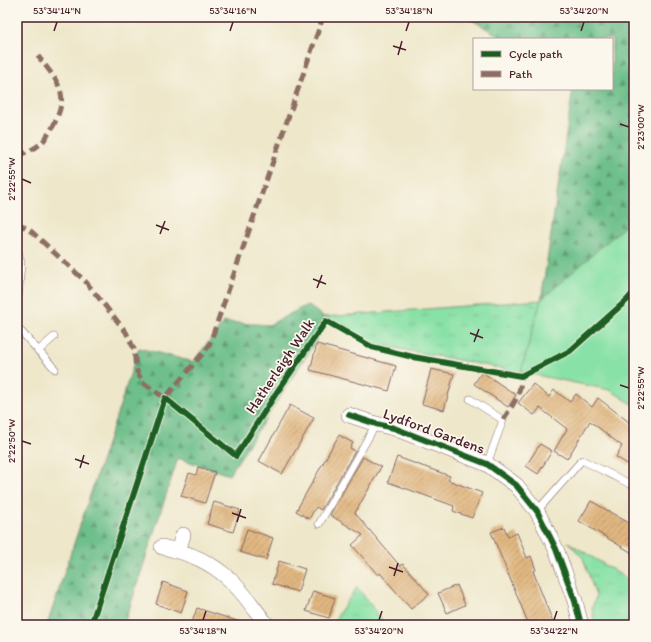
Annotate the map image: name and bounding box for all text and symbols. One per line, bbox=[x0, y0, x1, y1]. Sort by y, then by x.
text: 53°34'14"N bbox=[33, 4, 81, 17]
text: 53°34'16"N bbox=[209, 4, 257, 17]
text: 53°34'18"N bbox=[385, 4, 433, 17]
text: 53°34'20"N bbox=[560, 4, 609, 17]
legend bbox=[473, 38, 613, 90]
text: Cycle path bbox=[509, 47, 563, 61]
text: Path bbox=[509, 67, 532, 81]
text: 2°23'00"W bbox=[634, 104, 647, 150]
text: 2°22'55"W bbox=[5, 157, 18, 201]
street label: Hatherleigh Walk bbox=[242, 315, 319, 417]
text: 2°22'55"W bbox=[634, 366, 647, 410]
street label: Lydford Gardens bbox=[381, 404, 488, 458]
text: 2°22'50"W bbox=[5, 418, 18, 463]
text: 53°34'18"N bbox=[179, 624, 227, 637]
text: 53°34'20"N bbox=[355, 624, 404, 637]
text: 53°34'22"N bbox=[530, 624, 578, 637]

